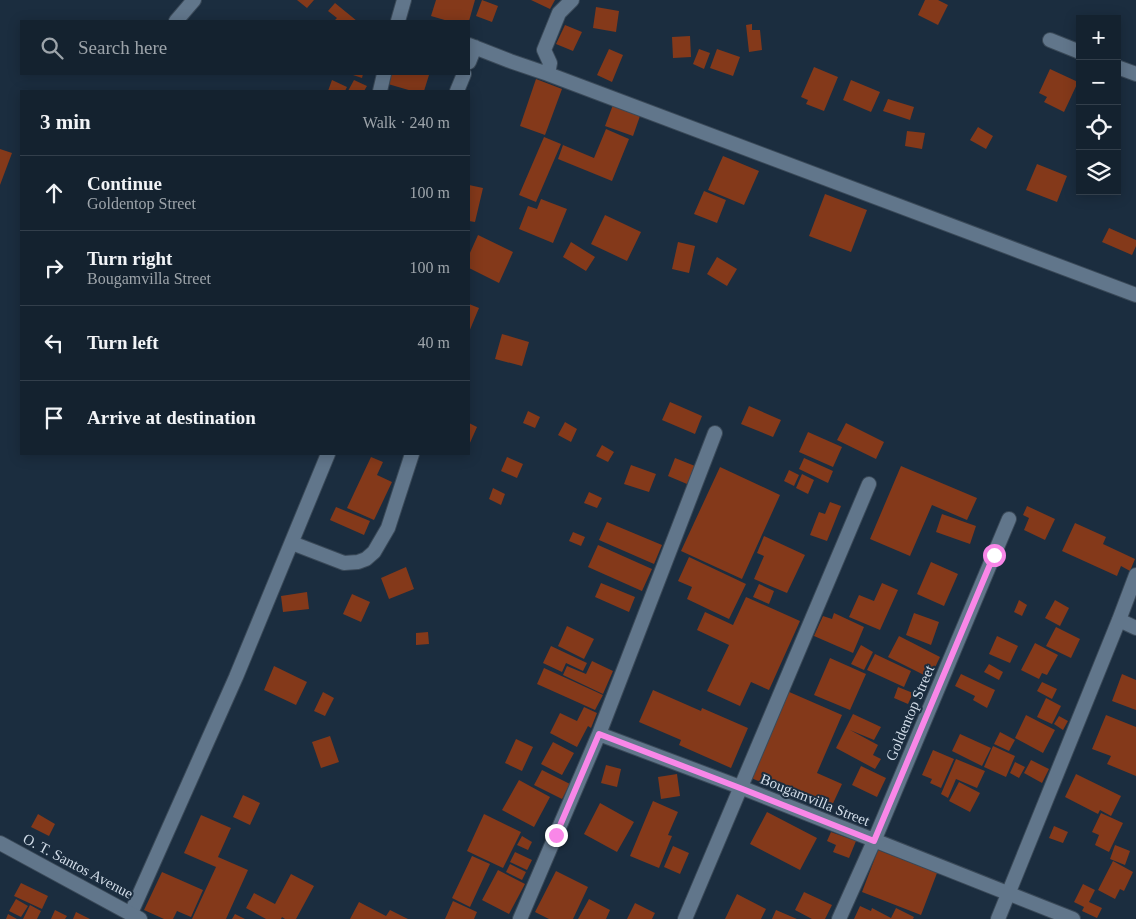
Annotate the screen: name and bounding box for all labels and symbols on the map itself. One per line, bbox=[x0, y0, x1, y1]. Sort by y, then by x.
route start bbox=[983, 544, 1006, 567]
street label: Goldentop Street bbox=[883, 662, 938, 763]
street label: Bougamvilla Street bbox=[758, 771, 873, 829]
route end bbox=[545, 824, 568, 847]
street label: O. T. Santos Avenue bbox=[20, 830, 136, 902]

